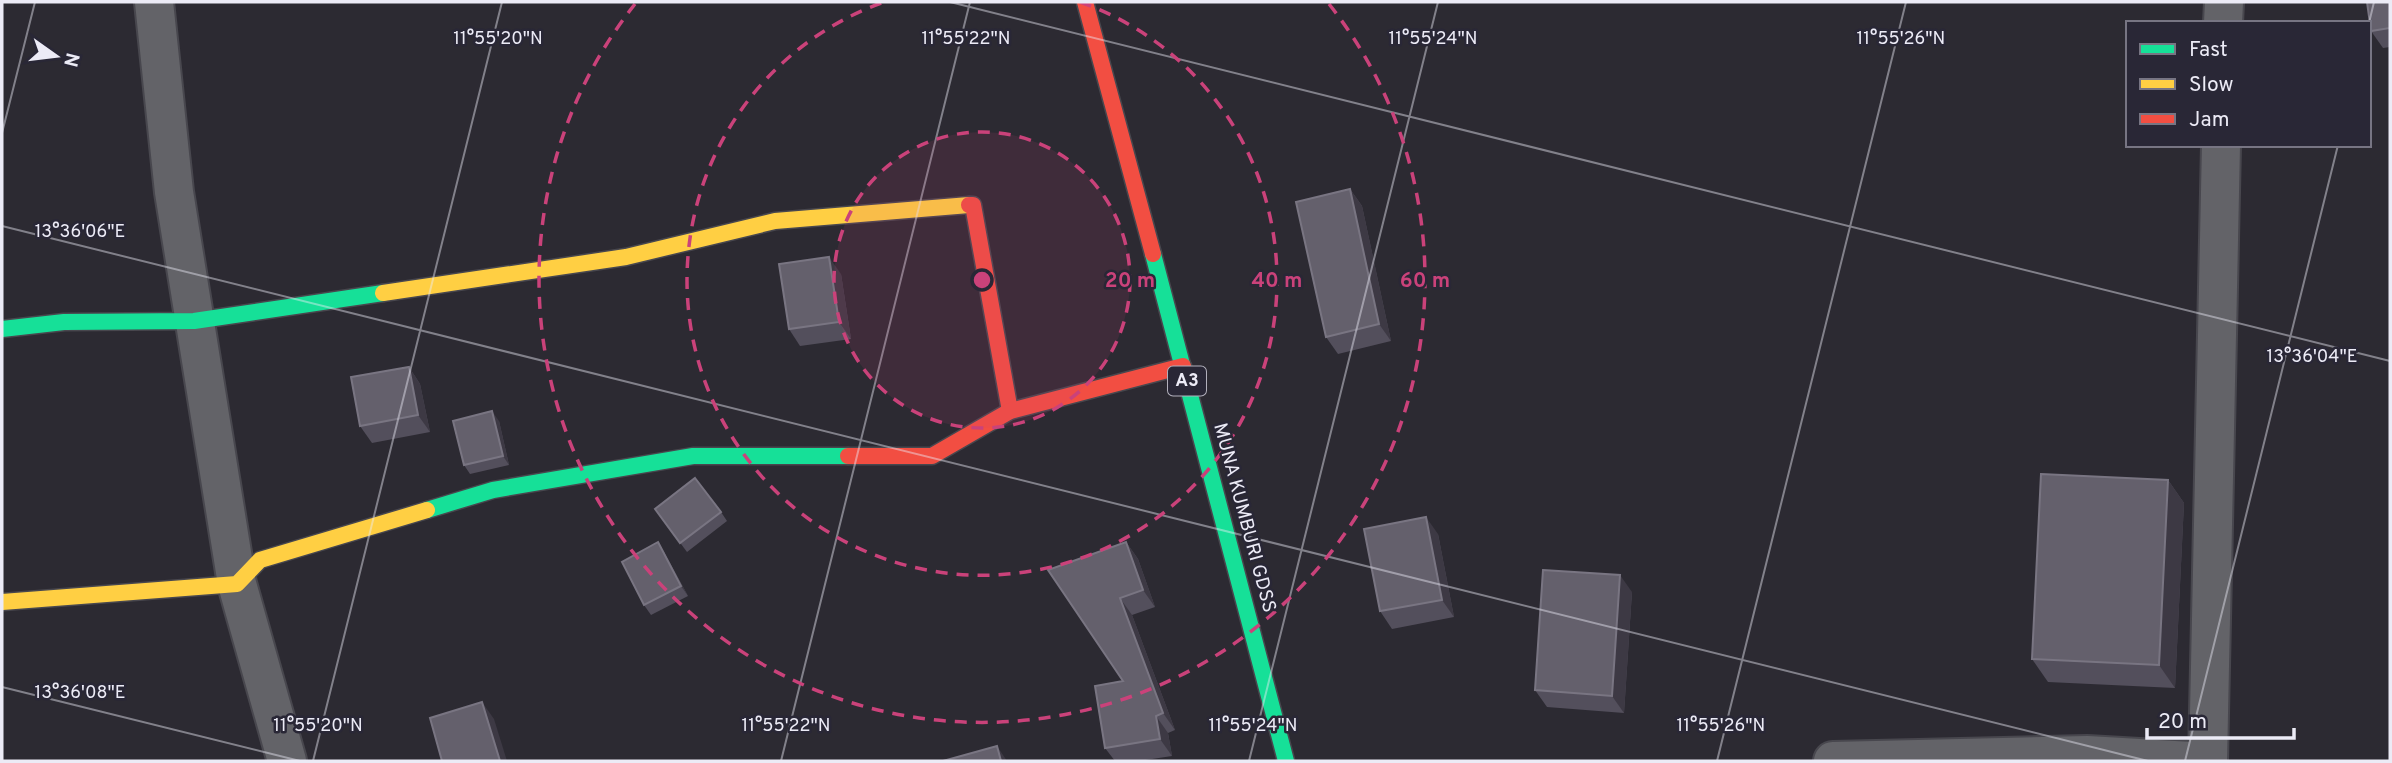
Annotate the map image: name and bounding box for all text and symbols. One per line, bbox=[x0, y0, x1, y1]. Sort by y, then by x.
north arrow bbox=[21, 21, 91, 91]
legend bbox=[2126, 21, 2371, 147]
text: 11°55'20"N bbox=[453, 28, 543, 51]
text: 11°55'22"N bbox=[921, 28, 1011, 51]
text: 11°55'24"N bbox=[1388, 28, 1478, 51]
text: 11°55'26"N bbox=[1857, 28, 1945, 51]
text: Fast bbox=[2189, 37, 2228, 64]
text: N bbox=[57, 50, 84, 69]
text: Slow bbox=[2189, 72, 2234, 99]
text: Jam bbox=[2189, 107, 2230, 134]
text: 13°36'06"E bbox=[35, 221, 125, 244]
centre of rings bbox=[970, 268, 994, 292]
text: 20 m bbox=[1105, 268, 1155, 295]
text: 40 m bbox=[1252, 268, 1302, 295]
text: 60 m bbox=[1400, 268, 1450, 295]
text: 13°36'04"E bbox=[2266, 346, 2358, 369]
road number: A3 bbox=[1168, 366, 1206, 396]
street label: MUNA KUMBURI GDSS bbox=[1207, 421, 1281, 615]
text: 13°36'08"E bbox=[35, 682, 125, 705]
scale bar bbox=[2147, 696, 2294, 740]
text: 20 m bbox=[2158, 709, 2207, 736]
text: 11°55'20"N bbox=[273, 715, 363, 738]
text: 11°55'22"N bbox=[741, 715, 831, 738]
text: 11°55'24"N bbox=[1208, 715, 1298, 738]
text: 11°55'26"N bbox=[1677, 715, 1765, 738]

